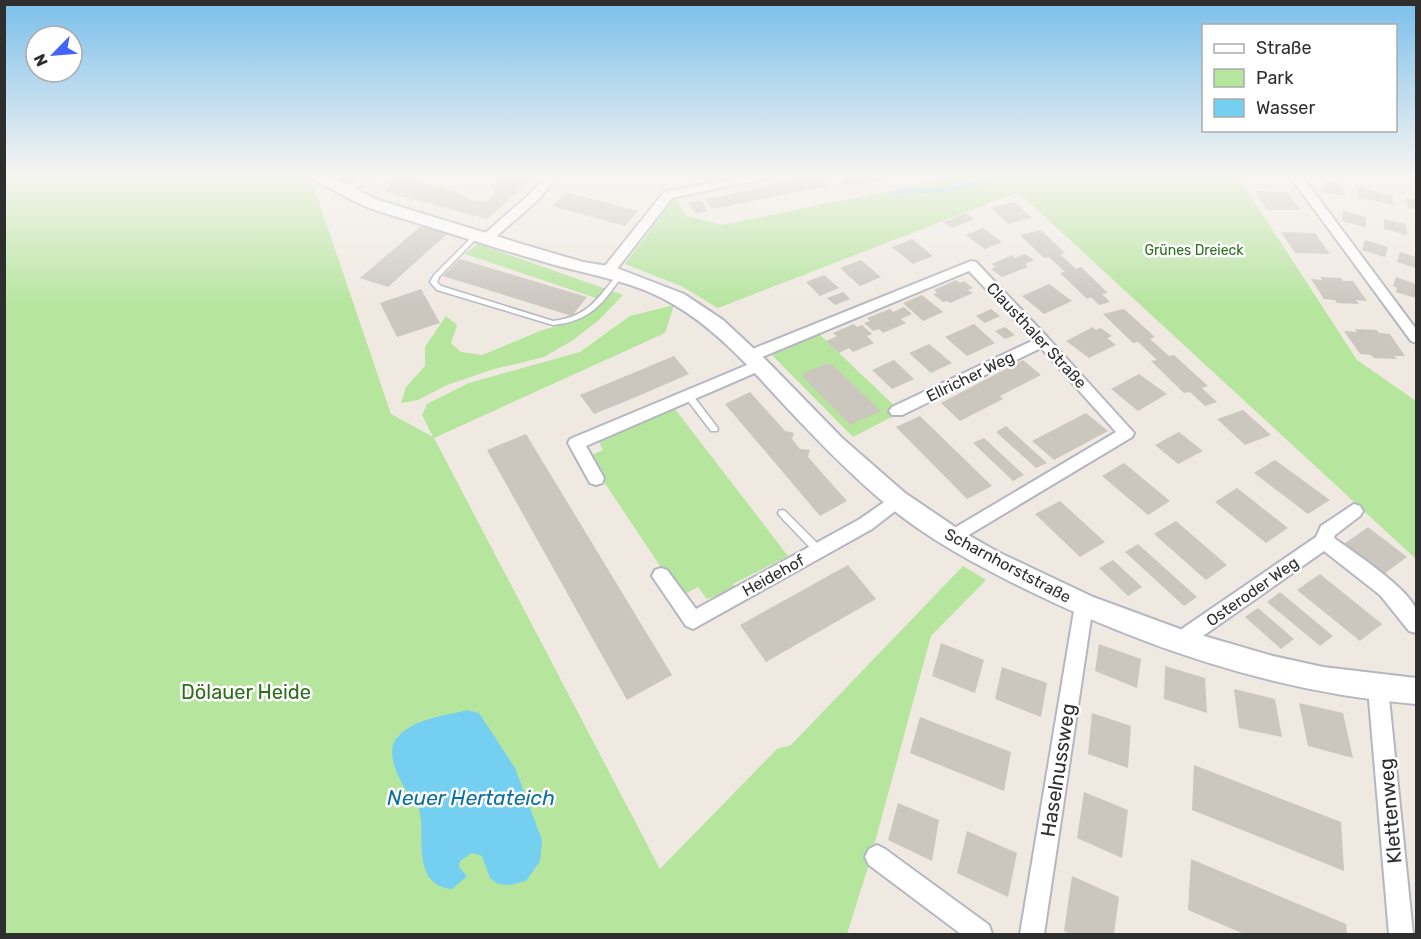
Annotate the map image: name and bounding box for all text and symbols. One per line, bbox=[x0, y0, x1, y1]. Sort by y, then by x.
north arrow bbox=[24, 24, 84, 84]
legend bbox=[1202, 24, 1397, 132]
text: Straße bbox=[1256, 37, 1312, 59]
text: N bbox=[30, 51, 52, 69]
text: Park bbox=[1256, 67, 1294, 89]
text: Wasser bbox=[1256, 97, 1315, 119]
park label: Grünes Dreieck bbox=[1144, 242, 1244, 259]
street label: Clausthaler Straße bbox=[983, 278, 1091, 392]
street label: Ellricher Weg bbox=[923, 347, 1017, 406]
street label: Scharnhorststraße bbox=[941, 524, 1074, 607]
street label: Heidehof bbox=[739, 550, 808, 600]
street label: Osteroder Weg bbox=[1203, 553, 1302, 630]
park label: Dölauer Heide bbox=[181, 680, 311, 704]
street label: Haselnussweg bbox=[1036, 702, 1080, 838]
street label: Klettenweg bbox=[1373, 757, 1407, 865]
water label: Neuer Hertateich bbox=[387, 785, 555, 810]

